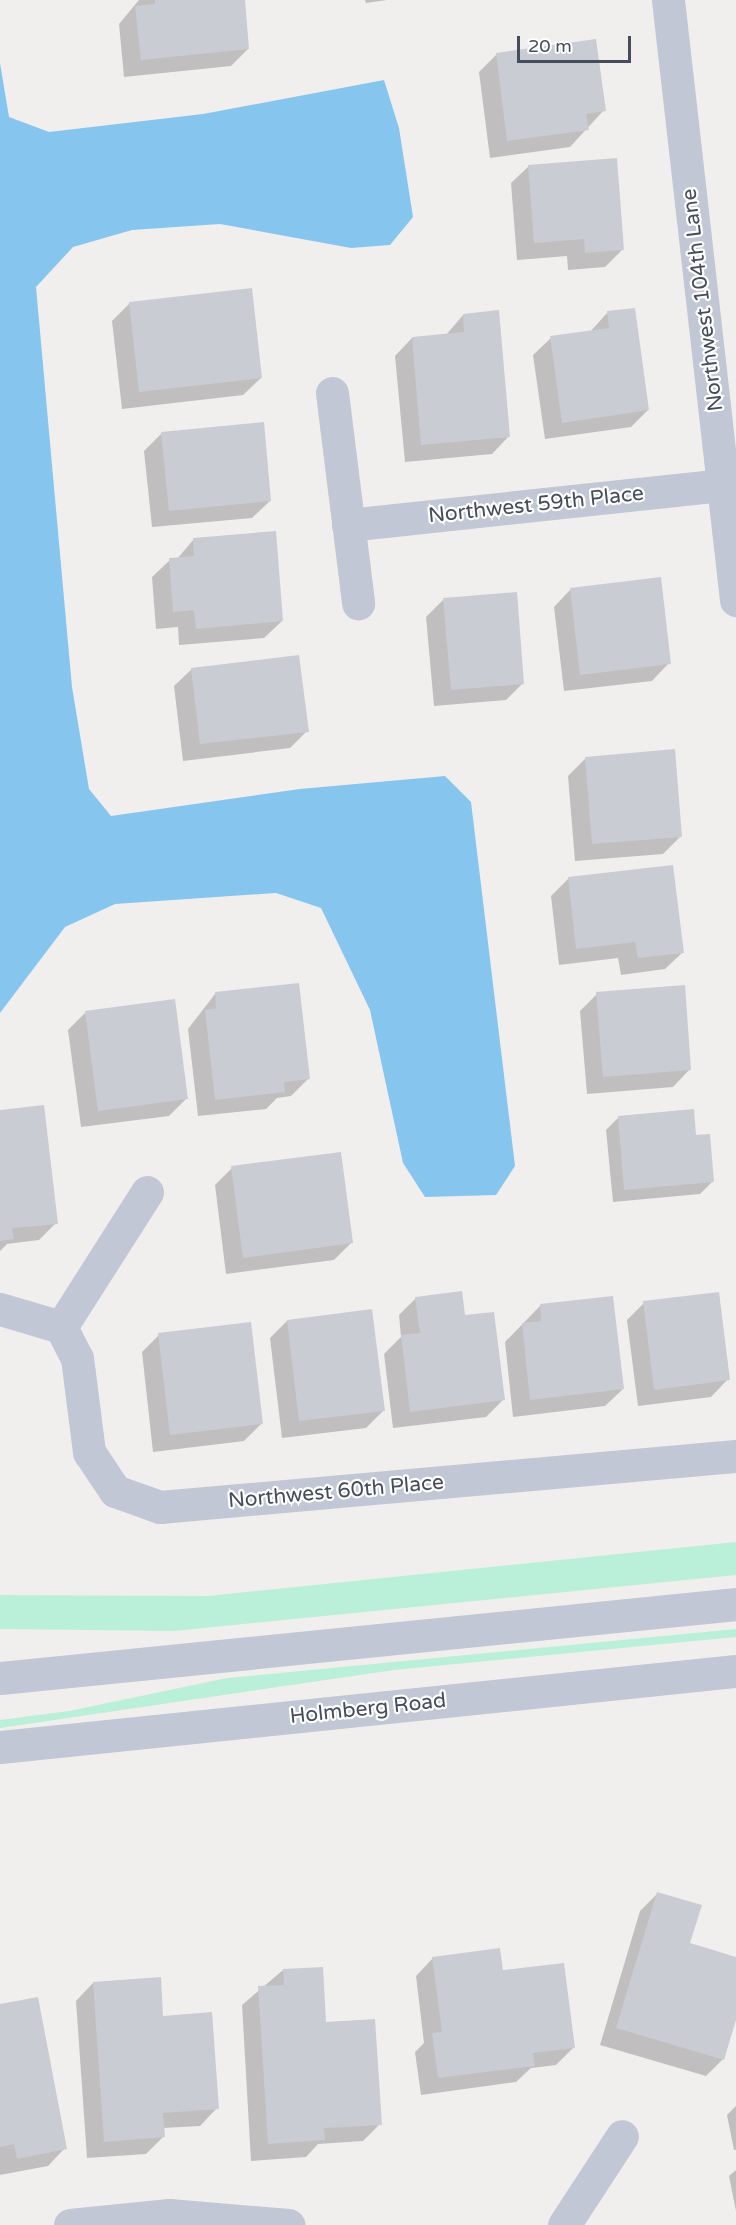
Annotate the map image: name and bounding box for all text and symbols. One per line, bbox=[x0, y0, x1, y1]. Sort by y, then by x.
scale bar bbox=[520, 24, 634, 62]
text: 20 m bbox=[528, 35, 572, 57]
street label: Northwest 104th Lane bbox=[677, 187, 729, 413]
street label: Northwest 59th Place bbox=[427, 481, 645, 529]
street label: Northwest 60th Place bbox=[227, 1470, 445, 1514]
street label: Holmberg Road bbox=[289, 1688, 447, 1730]

